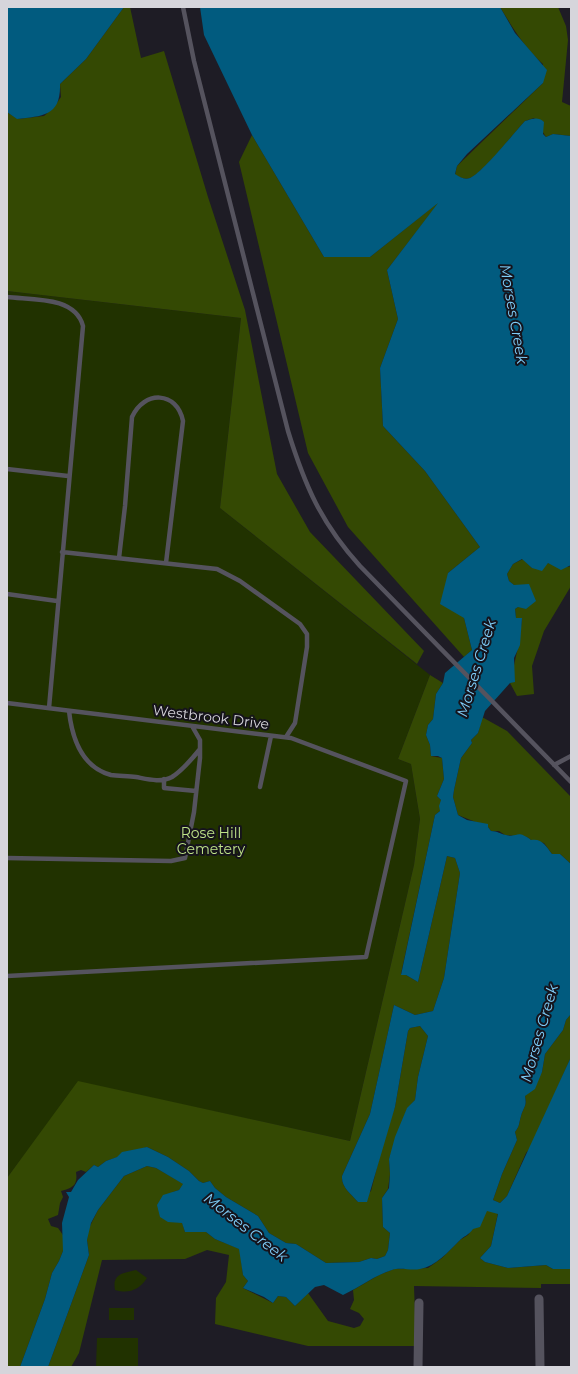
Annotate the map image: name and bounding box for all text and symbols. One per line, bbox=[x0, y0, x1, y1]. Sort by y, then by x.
water label: Morses Creek bbox=[496, 263, 532, 366]
water label: Morses Creek bbox=[452, 616, 500, 719]
street label: Westbrook Drive bbox=[152, 701, 270, 733]
park label: Rose Hill Cemetery bbox=[177, 824, 246, 858]
water label: Morses Creek bbox=[516, 981, 562, 1084]
water label: Morses Creek bbox=[200, 1188, 292, 1266]

